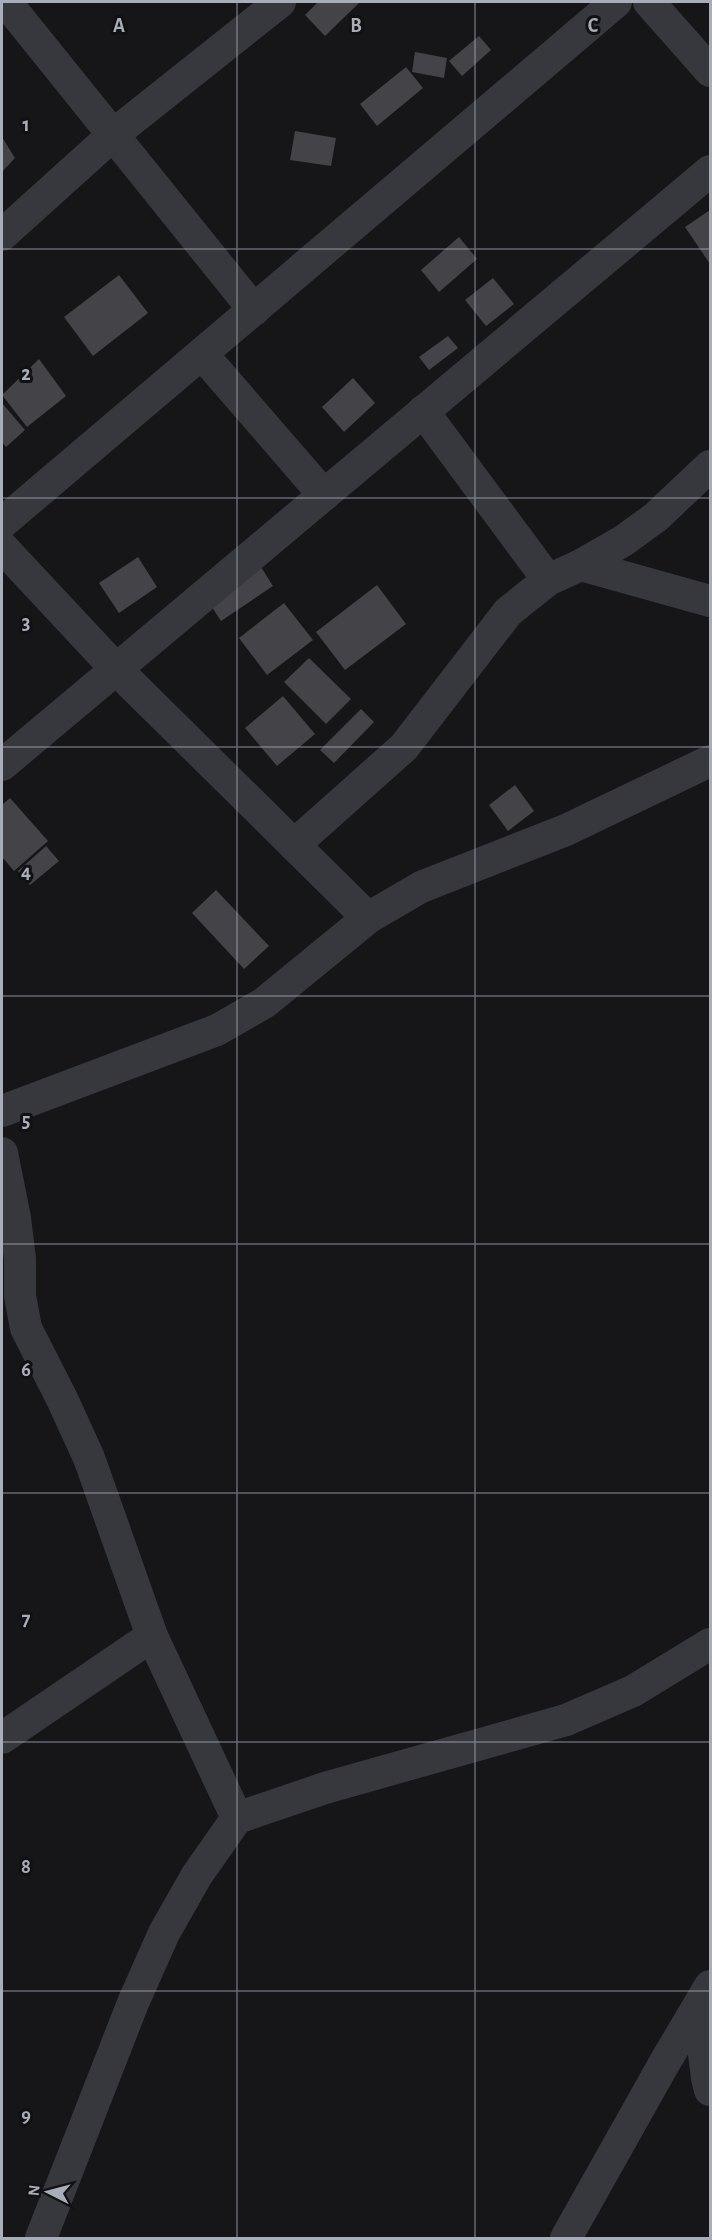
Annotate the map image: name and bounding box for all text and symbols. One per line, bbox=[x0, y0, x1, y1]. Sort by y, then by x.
text: A bbox=[113, 16, 125, 36]
text: B bbox=[350, 16, 362, 36]
text: C bbox=[588, 16, 599, 36]
text: 1 bbox=[22, 115, 30, 135]
text: 2 bbox=[21, 364, 31, 384]
text: 3 bbox=[22, 613, 30, 633]
text: 4 bbox=[21, 862, 31, 882]
text: 5 bbox=[22, 1111, 30, 1131]
text: 6 bbox=[21, 1360, 31, 1380]
text: 7 bbox=[22, 1609, 31, 1629]
text: 8 bbox=[21, 1857, 31, 1877]
text: 9 bbox=[21, 2106, 31, 2126]
north arrow bbox=[18, 2162, 78, 2222]
text: N bbox=[26, 2184, 43, 2197]

